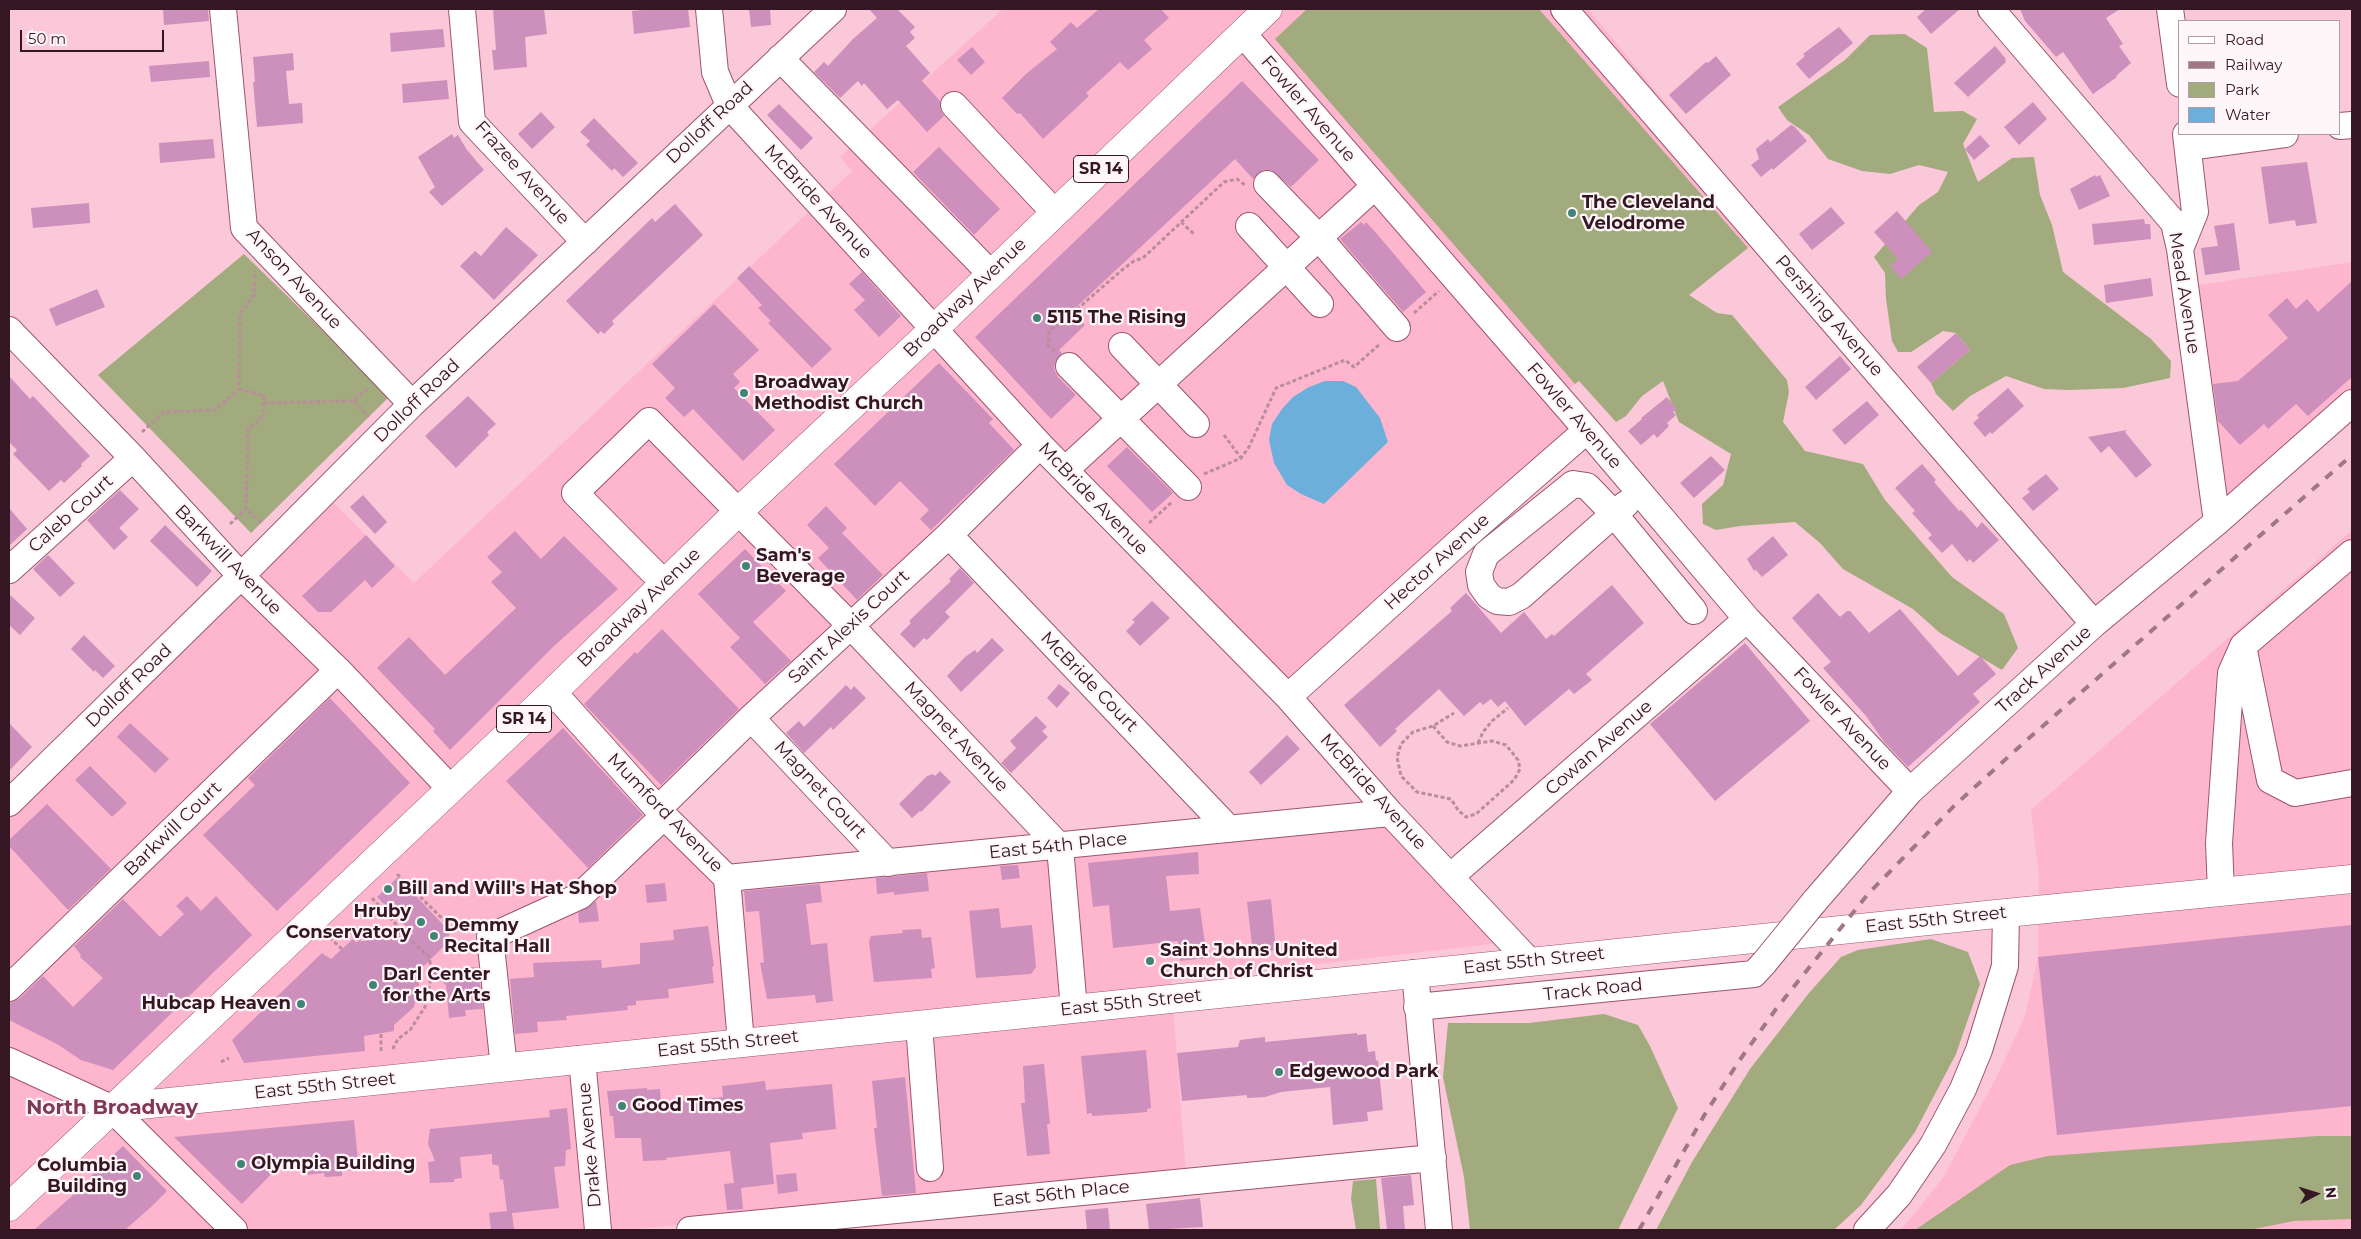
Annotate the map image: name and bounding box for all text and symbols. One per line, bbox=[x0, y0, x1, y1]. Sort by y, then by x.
scale bar bbox=[22, 20, 166, 52]
legend bbox=[2178, 20, 2341, 135]
text: 50 m bbox=[28, 29, 66, 48]
text: Road bbox=[2225, 30, 2264, 49]
street label: Fowler Avenue bbox=[1256, 52, 1360, 166]
text: Railway bbox=[2225, 55, 2282, 74]
street label: Dolloff Road bbox=[662, 77, 758, 169]
text: Park bbox=[2225, 80, 2259, 99]
text: Water bbox=[2225, 105, 2271, 124]
street label: Frazee Avenue bbox=[470, 117, 574, 229]
street label: McBride Avenue bbox=[759, 140, 877, 264]
road number: SR 14 bbox=[1074, 156, 1128, 182]
place label: The Cleveland Velodrome bbox=[1582, 192, 1715, 234]
marker: The Cleveland Velodrome bbox=[1566, 207, 1578, 219]
street label: Anson Avenue bbox=[242, 224, 346, 334]
street label: Mead Avenue bbox=[2164, 230, 2204, 356]
street label: Broadway Avenue bbox=[899, 234, 1031, 362]
street label: Pershing Avenue bbox=[1770, 251, 1888, 381]
place label: 5115 The Rising bbox=[1047, 307, 1186, 329]
marker: 5115 The Rising bbox=[1031, 312, 1043, 324]
street label: Dolloff Road bbox=[370, 355, 464, 447]
street label: Fowler Avenue bbox=[1522, 359, 1626, 473]
place label: Broadway Methodist Church bbox=[754, 372, 923, 414]
marker: Broadway Methodist Church bbox=[738, 387, 750, 399]
street label: McBride Avenue bbox=[1034, 438, 1152, 560]
street label: Caleb Court bbox=[24, 470, 118, 558]
street label: Barkwill Avenue bbox=[170, 501, 286, 619]
street label: Hector Avenue bbox=[1380, 509, 1494, 615]
street label: Broadway Avenue bbox=[573, 544, 705, 672]
place label: Sam's Beverage bbox=[756, 545, 845, 588]
marker: Sam's Beverage bbox=[740, 560, 752, 572]
street label: Saint Alexis Court bbox=[784, 565, 914, 689]
street label: Track Avenue bbox=[1992, 622, 2096, 718]
street label: McBride Court bbox=[1036, 627, 1142, 737]
street label: Dolloff Road bbox=[82, 640, 176, 732]
street label: Fowler Avenue bbox=[1789, 663, 1895, 775]
street label: Magnet Avenue bbox=[899, 677, 1013, 797]
street label: Cowan Avenue bbox=[1541, 696, 1657, 800]
road number: SR 14 bbox=[496, 706, 552, 732]
street label: McBride Avenue bbox=[1315, 730, 1431, 854]
street label: Magnet Court bbox=[769, 737, 871, 843]
street label: Mumford Avenue bbox=[603, 749, 727, 877]
street label: Barkwill Court bbox=[120, 777, 226, 881]
street label: East 54th Place bbox=[988, 828, 1128, 864]
place label: Bill and Will's Hat Shop bbox=[398, 878, 617, 900]
marker: Bill and Will's Hat Shop bbox=[382, 883, 394, 895]
place label: Hruby Conservatory bbox=[286, 901, 411, 944]
street label: East 55th Street bbox=[1864, 902, 2008, 938]
place label: Demmy Recital Hall bbox=[444, 915, 550, 958]
marker: Hruby Conservatory bbox=[415, 916, 427, 928]
marker: Demmy Recital Hall bbox=[428, 930, 440, 942]
place label: Saint Johns United Church of Christ bbox=[1160, 940, 1338, 982]
street label: East 55th Street bbox=[1462, 943, 1606, 979]
marker: Saint Johns United Church of Christ bbox=[1144, 955, 1156, 967]
place label: Darl Center for the Arts bbox=[383, 964, 490, 1006]
street label: Track Road bbox=[1542, 974, 1644, 1006]
marker: Darl Center for the Arts bbox=[367, 979, 379, 991]
street label: East 55th Street bbox=[1059, 985, 1203, 1021]
place label: Hubcap Heaven bbox=[142, 993, 291, 1015]
marker: Hubcap Heaven bbox=[295, 998, 307, 1010]
street label: East 55th Street bbox=[656, 1026, 800, 1062]
place label: Edgewood Park bbox=[1289, 1061, 1438, 1083]
marker: Edgewood Park bbox=[1273, 1066, 1285, 1078]
street label: East 55th Street bbox=[253, 1068, 397, 1104]
street label: Drake Avenue bbox=[574, 1081, 606, 1209]
place label: Good Times bbox=[632, 1095, 743, 1117]
district label: North Broadway bbox=[26, 1096, 198, 1120]
marker: Good Times bbox=[616, 1100, 628, 1112]
place label: Olympia Building bbox=[251, 1153, 415, 1175]
place label: Columbia Building bbox=[37, 1155, 127, 1198]
marker: Olympia Building bbox=[235, 1158, 247, 1170]
north arrow bbox=[2291, 1169, 2341, 1219]
marker: Columbia Building bbox=[131, 1170, 143, 1182]
street label: East 56th Place bbox=[991, 1176, 1131, 1212]
text: N bbox=[2321, 1186, 2340, 1199]

